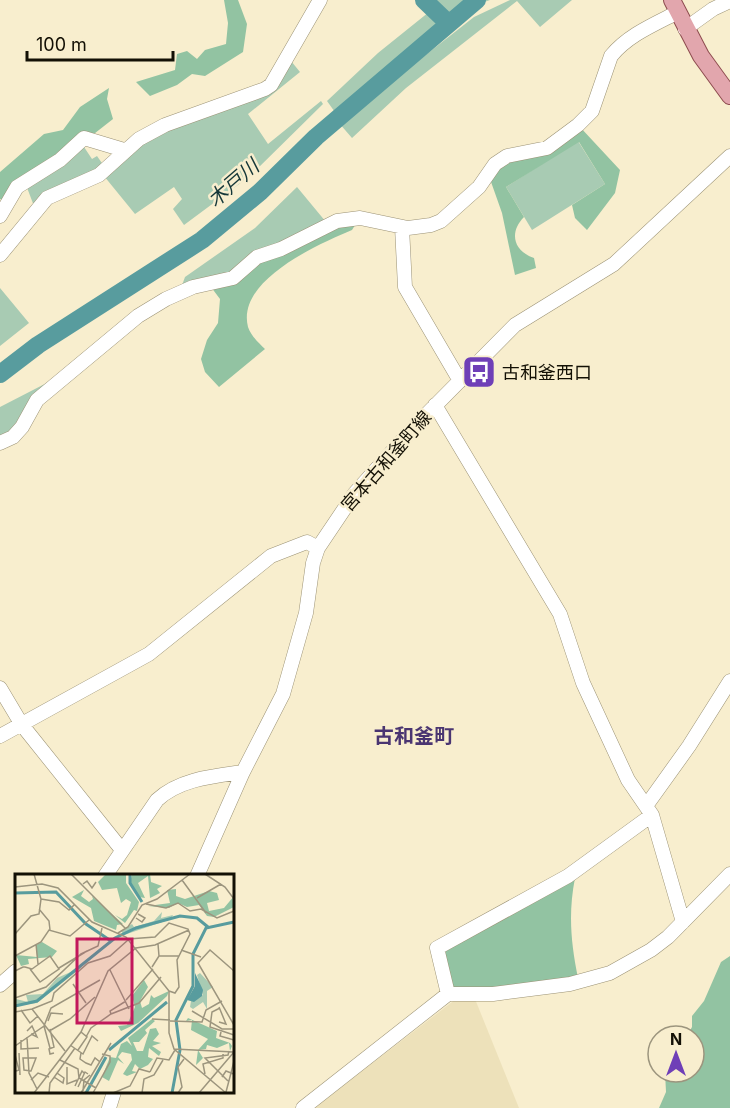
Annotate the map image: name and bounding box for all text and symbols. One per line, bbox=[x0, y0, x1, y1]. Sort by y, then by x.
scale bar bbox=[27, 24, 172, 62]
text: 100 m bbox=[36, 34, 87, 55]
water label: 木戸川 bbox=[202, 153, 265, 212]
bus stop icon: 古和釜西口 bbox=[461, 354, 497, 390]
place label: 古和釜西口 bbox=[502, 362, 592, 383]
street label: 宮本古和釜町線 bbox=[337, 407, 435, 515]
district label: 古和釜町 bbox=[374, 724, 454, 748]
inset map bbox=[15, 874, 234, 1093]
north arrow bbox=[646, 1024, 706, 1084]
text: N bbox=[670, 1029, 682, 1049]

